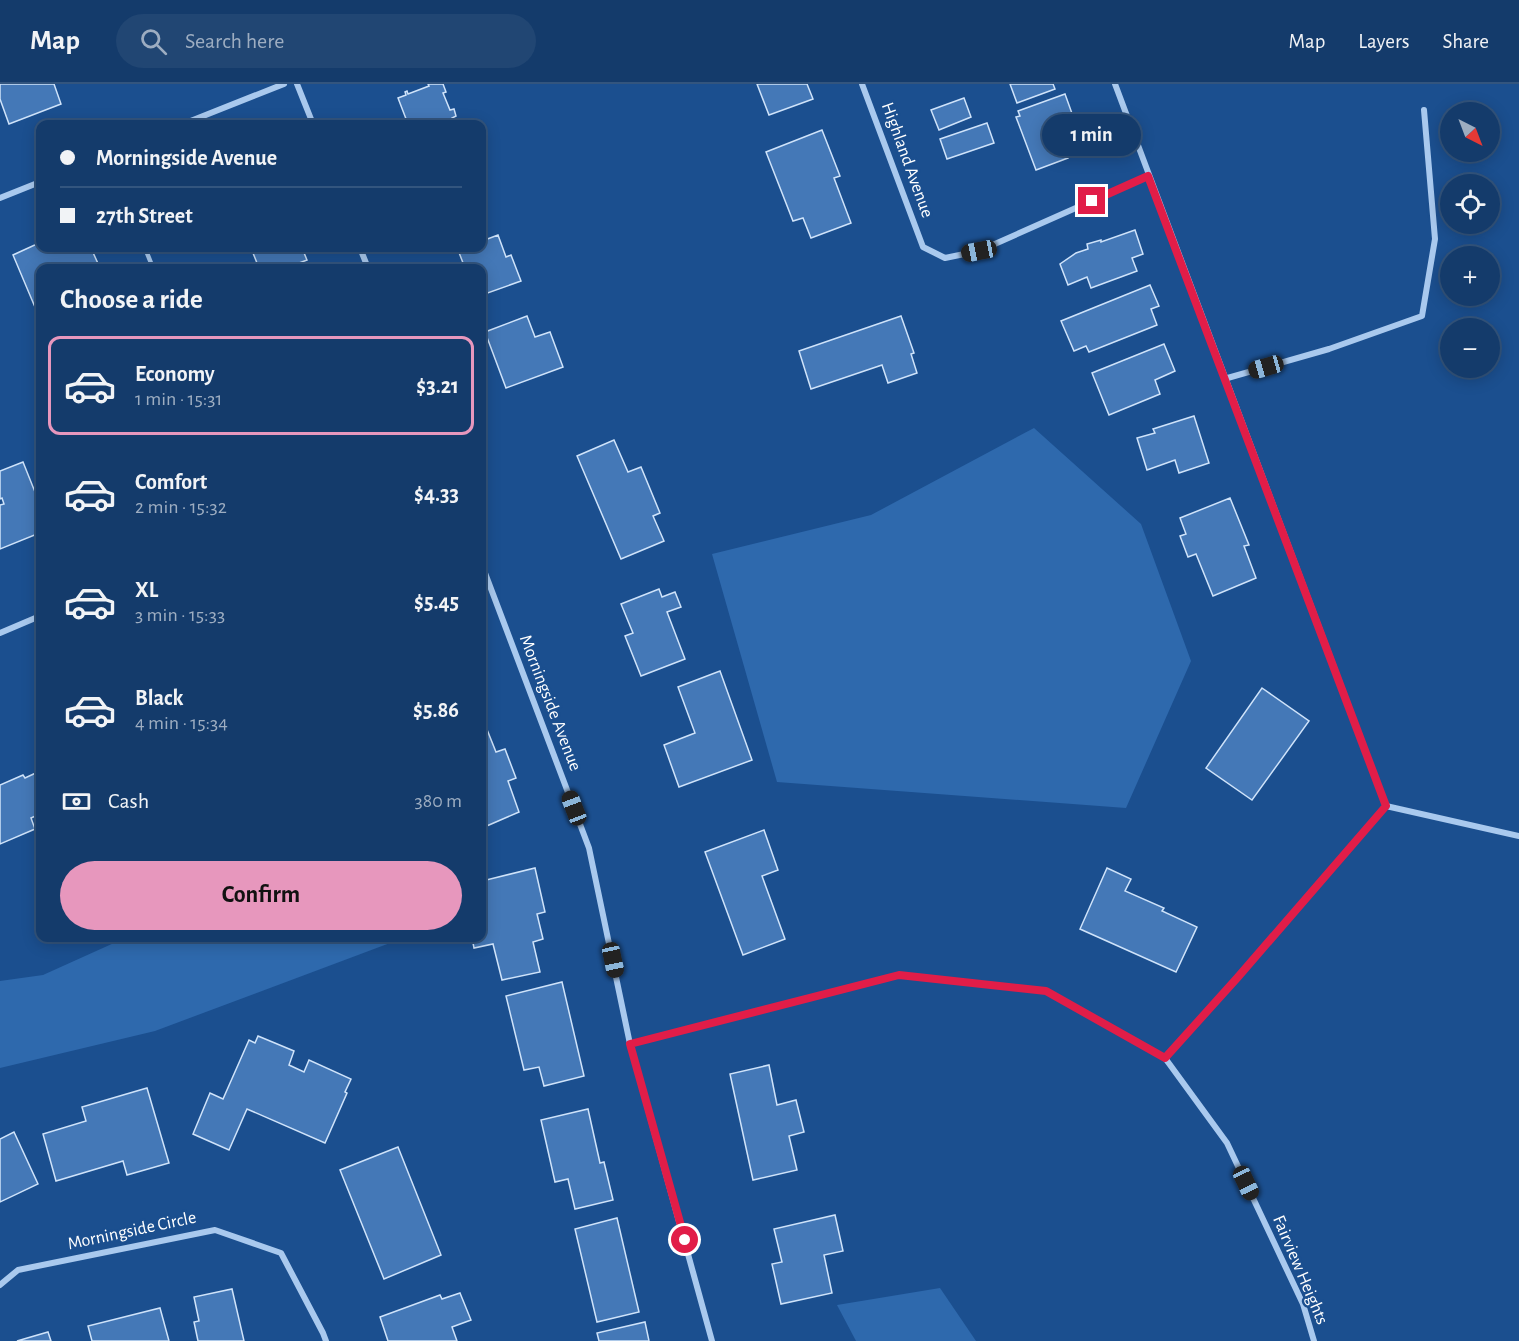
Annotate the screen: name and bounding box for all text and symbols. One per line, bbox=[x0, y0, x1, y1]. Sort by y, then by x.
search box bbox=[116, 14, 536, 68]
icon: search bbox=[137, 25, 170, 58]
text: Map bbox=[30, 27, 80, 55]
text: Search here bbox=[185, 30, 284, 52]
text: Map bbox=[1289, 31, 1325, 52]
text: Layers bbox=[1358, 31, 1409, 52]
text: Share bbox=[1442, 31, 1489, 52]
street label: Highland Avenue bbox=[878, 100, 936, 220]
north arrow bbox=[1440, 102, 1500, 162]
map controls bbox=[1440, 102, 1500, 378]
callout: 1 min bbox=[1042, 114, 1142, 156]
text: 1 min bbox=[1070, 125, 1113, 145]
text: Morningside Avenue bbox=[96, 147, 277, 169]
button: locate bbox=[1440, 174, 1500, 234]
route end bbox=[1078, 187, 1105, 214]
text: 27th Street bbox=[96, 205, 193, 227]
car bbox=[960, 239, 998, 263]
button: + bbox=[1440, 246, 1500, 306]
text: Choose a ride bbox=[60, 286, 203, 313]
button: − bbox=[1440, 318, 1500, 378]
car bbox=[1246, 353, 1286, 381]
icon: car bbox=[63, 359, 117, 413]
text: Economy bbox=[135, 363, 215, 385]
text: $3.21 bbox=[416, 375, 459, 397]
text: 1 min · 15:31 bbox=[135, 389, 222, 409]
icon: car bbox=[63, 467, 117, 521]
text: Comfort bbox=[135, 471, 207, 493]
text: $4.33 bbox=[414, 483, 459, 505]
text: 2 min · 15:32 bbox=[135, 497, 227, 517]
icon: car bbox=[63, 575, 117, 629]
text: XL bbox=[135, 579, 158, 601]
text: $5.45 bbox=[414, 591, 459, 613]
text: 3 min · 15:33 bbox=[135, 605, 225, 625]
street label: Morningside Avenue bbox=[516, 633, 584, 773]
icon: car bbox=[63, 683, 117, 737]
text: Black bbox=[135, 687, 183, 709]
text: $5.86 bbox=[413, 699, 459, 721]
text: 4 min · 15:34 bbox=[135, 713, 228, 733]
icon: cash bbox=[60, 785, 93, 818]
car bbox=[559, 788, 589, 828]
text: Cash bbox=[108, 790, 149, 812]
text: 380 m bbox=[414, 791, 462, 811]
button: Confirm bbox=[60, 861, 462, 930]
car bbox=[600, 941, 626, 979]
car bbox=[1230, 1163, 1262, 1203]
street label: Morningside Circle bbox=[66, 1209, 198, 1253]
street label: Fairview Heights bbox=[1269, 1213, 1331, 1327]
route start bbox=[671, 1226, 698, 1253]

